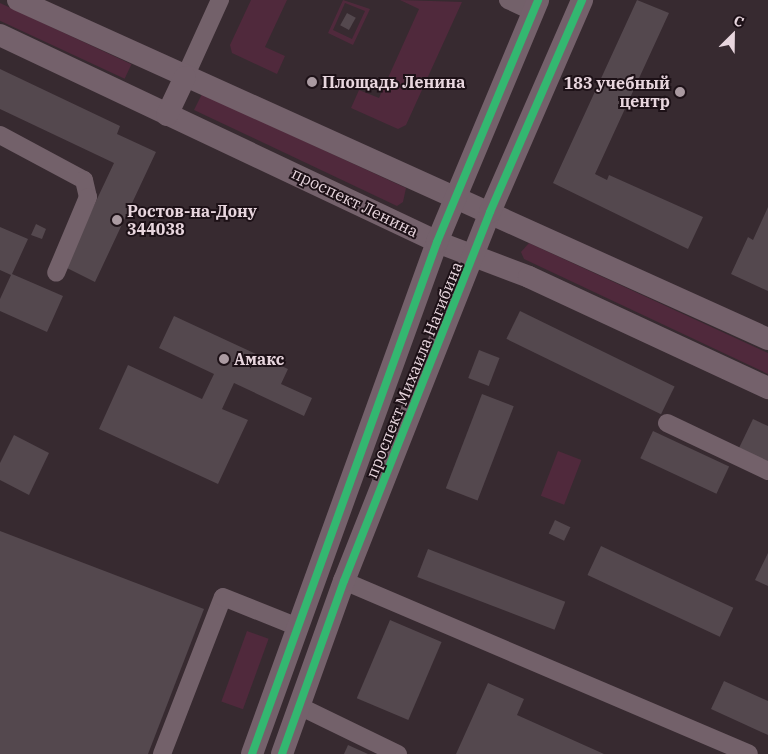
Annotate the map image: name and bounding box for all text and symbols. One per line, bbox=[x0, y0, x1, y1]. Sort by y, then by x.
north arrow bbox=[708, 10, 758, 60]
text: С bbox=[731, 11, 747, 31]
place label: Площадь Ленина bbox=[322, 72, 465, 92]
place label: 183 учебный центр bbox=[564, 73, 670, 111]
marker: Площадь Ленина bbox=[306, 76, 318, 88]
marker: 183 учебный центр bbox=[674, 86, 686, 98]
street label: проспект Ленина bbox=[289, 163, 421, 241]
place label: Ростов-на-Дону 344038 bbox=[127, 201, 257, 239]
marker: Ростов-на-Дону 344038 bbox=[111, 214, 123, 226]
street label: проспект Михаила Нагибина bbox=[362, 259, 466, 481]
place label: Амакс bbox=[234, 349, 284, 369]
marker: Амакс bbox=[218, 353, 230, 365]

